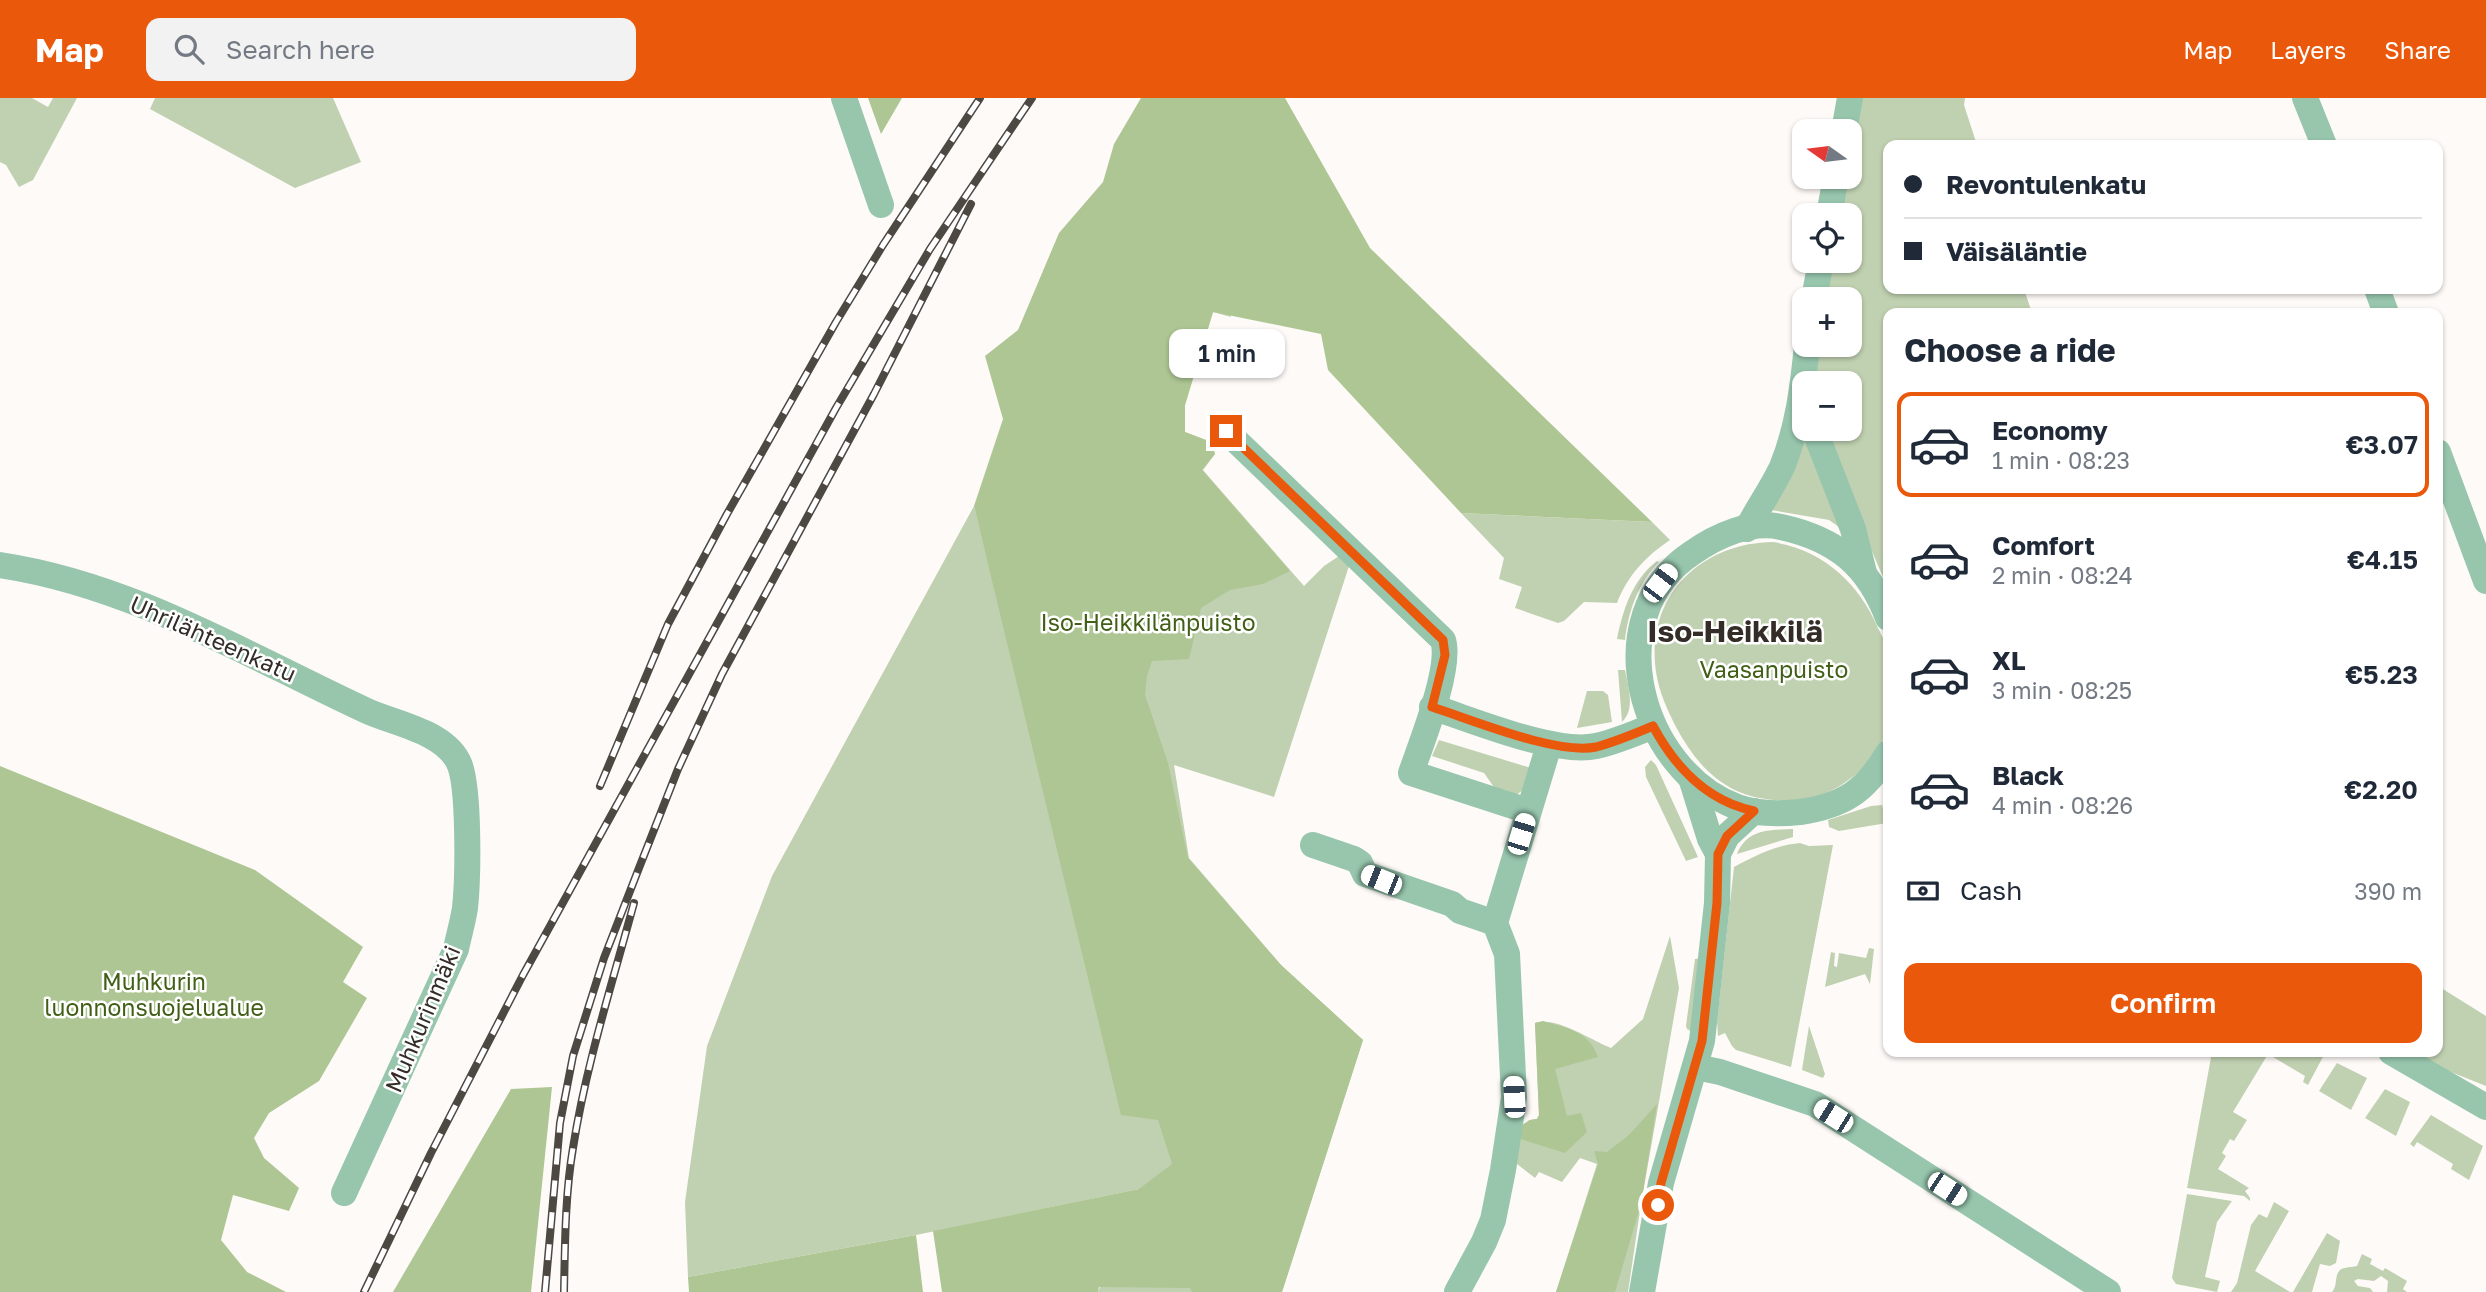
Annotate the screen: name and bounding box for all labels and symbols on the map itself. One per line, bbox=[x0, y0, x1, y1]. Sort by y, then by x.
north arrow bbox=[1792, 119, 1862, 189]
callout: 1 min bbox=[1168, 330, 1284, 378]
route end bbox=[1210, 415, 1242, 447]
car bbox=[1639, 560, 1682, 606]
street label: Uhrilähteenkatu bbox=[126, 589, 301, 687]
park label: Iso-Heikkilänpuisto bbox=[1040, 608, 1256, 636]
district label: Iso-Heikkilä bbox=[1647, 613, 1823, 649]
park label: Vaasanpuisto bbox=[1700, 655, 1848, 683]
car bbox=[1505, 811, 1538, 857]
car bbox=[1358, 862, 1405, 898]
street label: Muhkurinmäki bbox=[379, 941, 466, 1096]
park label: Muhkurin luonnonsuojelualue bbox=[44, 967, 264, 1021]
car bbox=[1503, 1075, 1526, 1119]
car bbox=[1810, 1096, 1857, 1136]
car bbox=[1924, 1169, 1971, 1209]
route start bbox=[1642, 1189, 1674, 1221]

